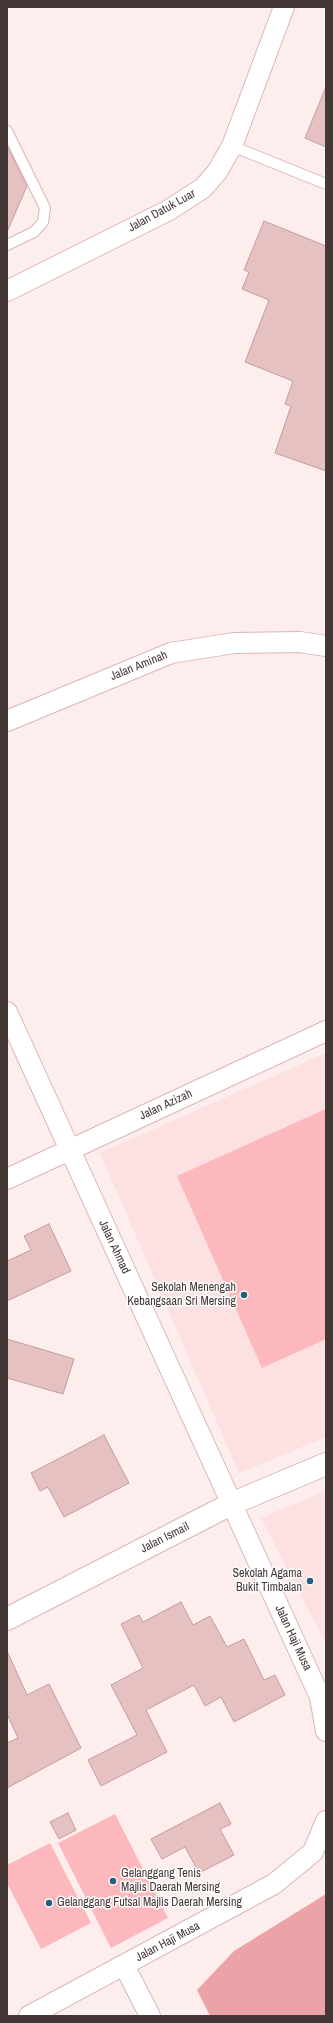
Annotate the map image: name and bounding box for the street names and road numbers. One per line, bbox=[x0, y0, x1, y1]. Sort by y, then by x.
street label: Jalan Datuk Luar bbox=[126, 187, 198, 235]
street label: Jalan Aminah bbox=[108, 648, 170, 684]
street label: Jalan Azizah bbox=[137, 1087, 195, 1123]
street label: Jalan Ahmad bbox=[95, 1218, 133, 1276]
street label: Jalan Ismail bbox=[138, 1520, 192, 1556]
street label: Jalan Haji Musa bbox=[272, 1603, 314, 1673]
street label: Jalan Haji Musa bbox=[133, 1919, 203, 1965]

